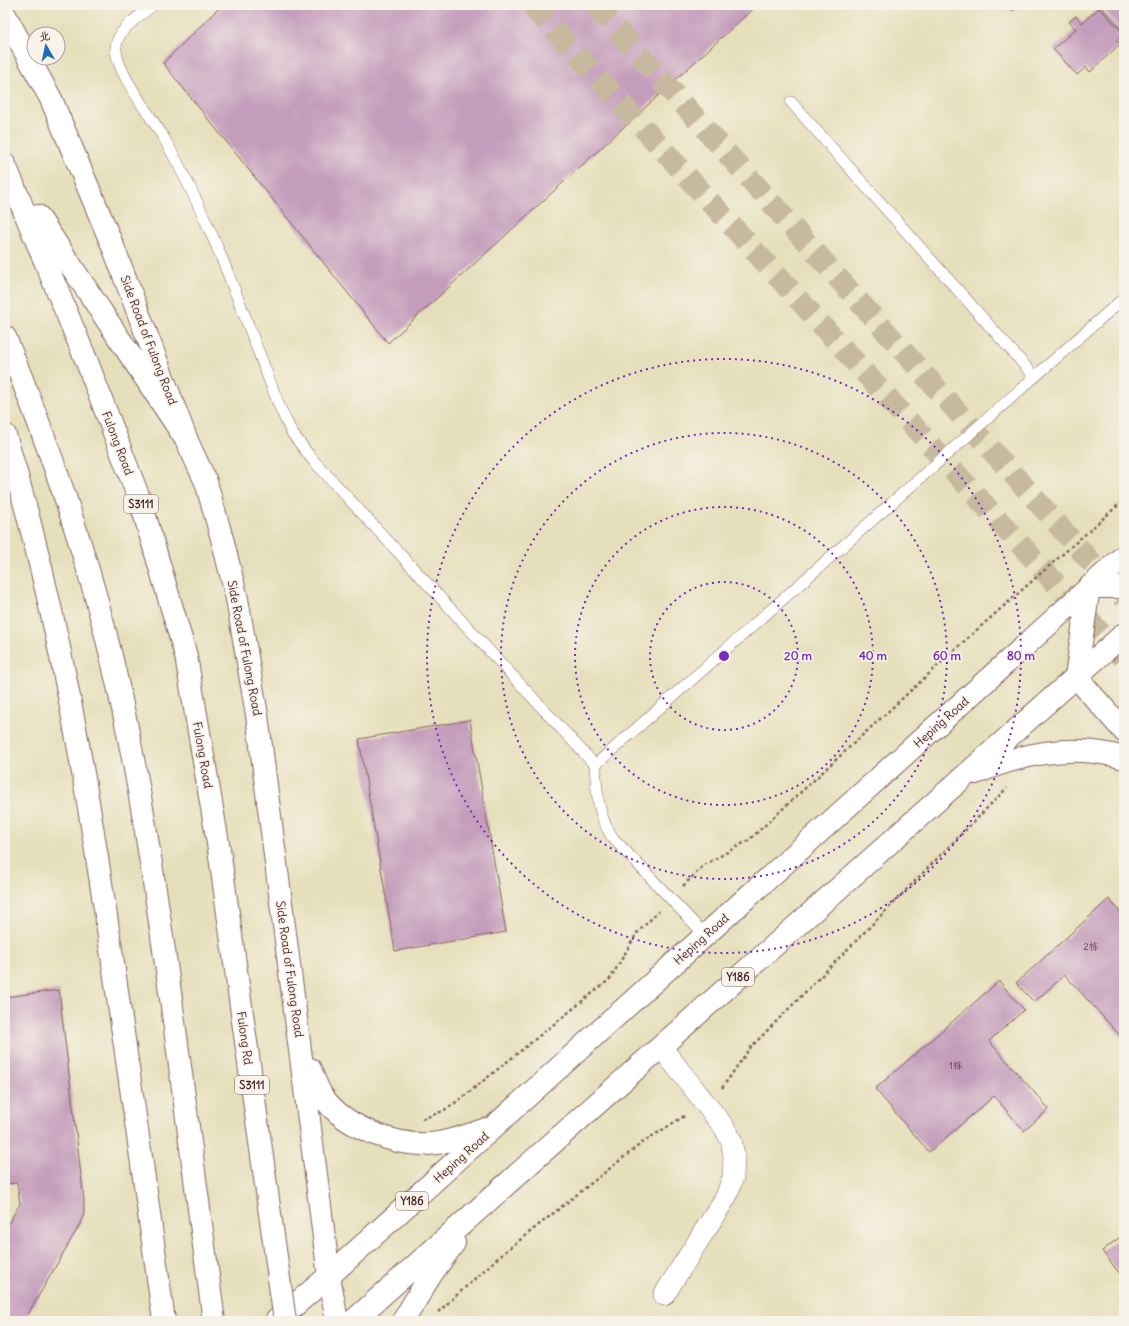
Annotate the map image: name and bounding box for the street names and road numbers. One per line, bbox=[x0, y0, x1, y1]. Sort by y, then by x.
street label: Side Road of Fulong Road bbox=[117, 273, 181, 407]
street label: Fulong Road bbox=[99, 409, 137, 477]
road number: S3111 bbox=[124, 495, 158, 513]
street label: Side Road of Fulong Road bbox=[225, 579, 265, 717]
street label: Heping Road bbox=[910, 693, 972, 751]
street label: Fulong Road bbox=[190, 720, 216, 790]
street label: Side Road of Fulong Road bbox=[273, 900, 307, 1038]
street label: Heping Road bbox=[670, 910, 732, 968]
road number: Y186 bbox=[722, 968, 754, 986]
street label: Fulong Rd bbox=[234, 1010, 256, 1066]
road number: S3111 bbox=[235, 1076, 269, 1094]
street label: Heping Road bbox=[430, 1128, 492, 1186]
road number: Y186 bbox=[396, 1192, 428, 1210]

